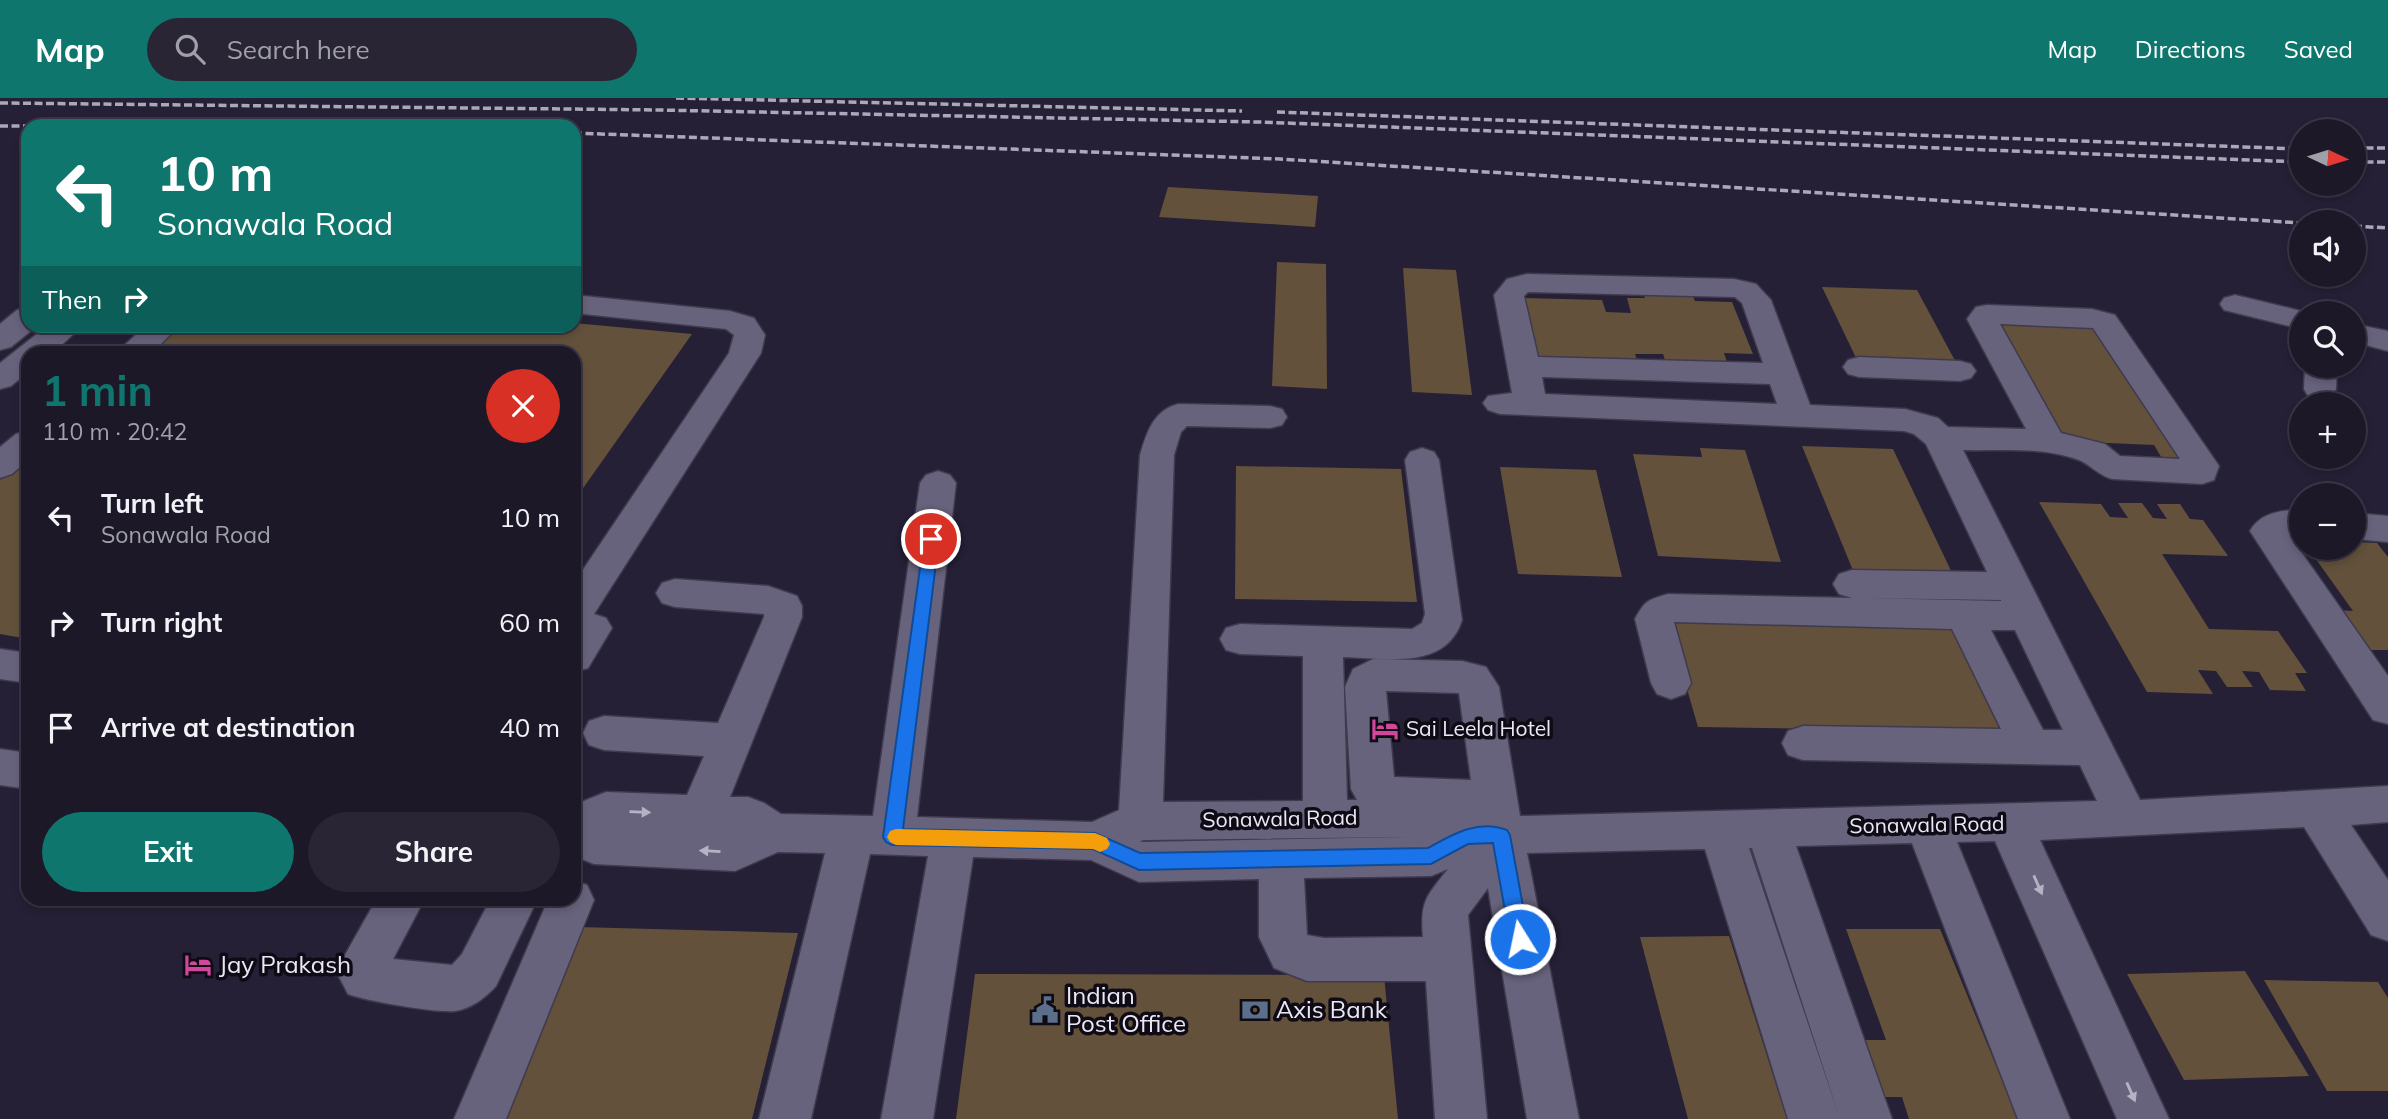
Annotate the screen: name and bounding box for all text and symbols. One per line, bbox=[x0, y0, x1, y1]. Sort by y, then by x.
search box bbox=[147, 18, 637, 81]
text: Map bbox=[35, 29, 105, 70]
icon: search bbox=[171, 30, 209, 68]
text: Search here bbox=[227, 33, 370, 66]
text: Map bbox=[2047, 34, 2097, 64]
text: Directions bbox=[2135, 34, 2246, 64]
text: Saved bbox=[2284, 34, 2353, 64]
north arrow bbox=[2289, 119, 2366, 196]
map controls bbox=[2289, 119, 2366, 560]
text: 10 m bbox=[157, 142, 273, 203]
icon: left bbox=[42, 147, 133, 238]
text: Sonawala Road bbox=[157, 203, 393, 243]
button: sound bbox=[2289, 210, 2366, 287]
icon: right bbox=[116, 280, 154, 318]
text: Then bbox=[42, 283, 102, 316]
button: search bbox=[2289, 301, 2366, 378]
text: 1 min bbox=[42, 364, 153, 417]
button: close bbox=[486, 369, 560, 443]
button: + bbox=[2289, 392, 2366, 469]
text: 110 m · 20:42 bbox=[42, 417, 187, 446]
button: − bbox=[2289, 483, 2366, 560]
text: Turn left bbox=[101, 487, 203, 520]
icon: left bbox=[42, 499, 80, 537]
text: 10 m bbox=[499, 501, 560, 534]
pin bbox=[901, 509, 961, 569]
text: Sonawala Road bbox=[101, 520, 271, 549]
icon: arrive bbox=[912, 520, 950, 558]
icon: right bbox=[42, 604, 80, 642]
text: Turn right bbox=[101, 606, 222, 639]
text: 60 m bbox=[499, 606, 560, 639]
icon: arrive bbox=[42, 709, 80, 747]
text: Arrive at destination bbox=[101, 711, 356, 744]
text: 40 m bbox=[499, 711, 560, 744]
hotel icon: Sai Leela Hotel bbox=[1370, 714, 1400, 744]
place label: Sai Leela Hotel bbox=[1406, 715, 1551, 741]
street label: Sonawala Road bbox=[1202, 804, 1358, 832]
one-way arrow bbox=[629, 807, 651, 818]
street label: Sonawala Road bbox=[1849, 810, 2005, 838]
button: Exit bbox=[42, 812, 294, 892]
button: Share bbox=[308, 812, 560, 892]
one-way arrow bbox=[699, 845, 721, 856]
one-way arrow bbox=[2033, 874, 2044, 895]
position arrow bbox=[1483, 902, 1557, 976]
place label: Jay Prakash bbox=[219, 949, 351, 979]
hotel icon: Jay Prakash bbox=[183, 950, 213, 980]
place label: Indian Post Office bbox=[1066, 980, 1186, 1038]
place label: Axis Bank bbox=[1276, 994, 1388, 1024]
public building icon: Indian Post Office bbox=[1030, 995, 1060, 1025]
bank icon: Axis Bank bbox=[1240, 995, 1270, 1025]
one-way arrow bbox=[2125, 1082, 2137, 1102]

